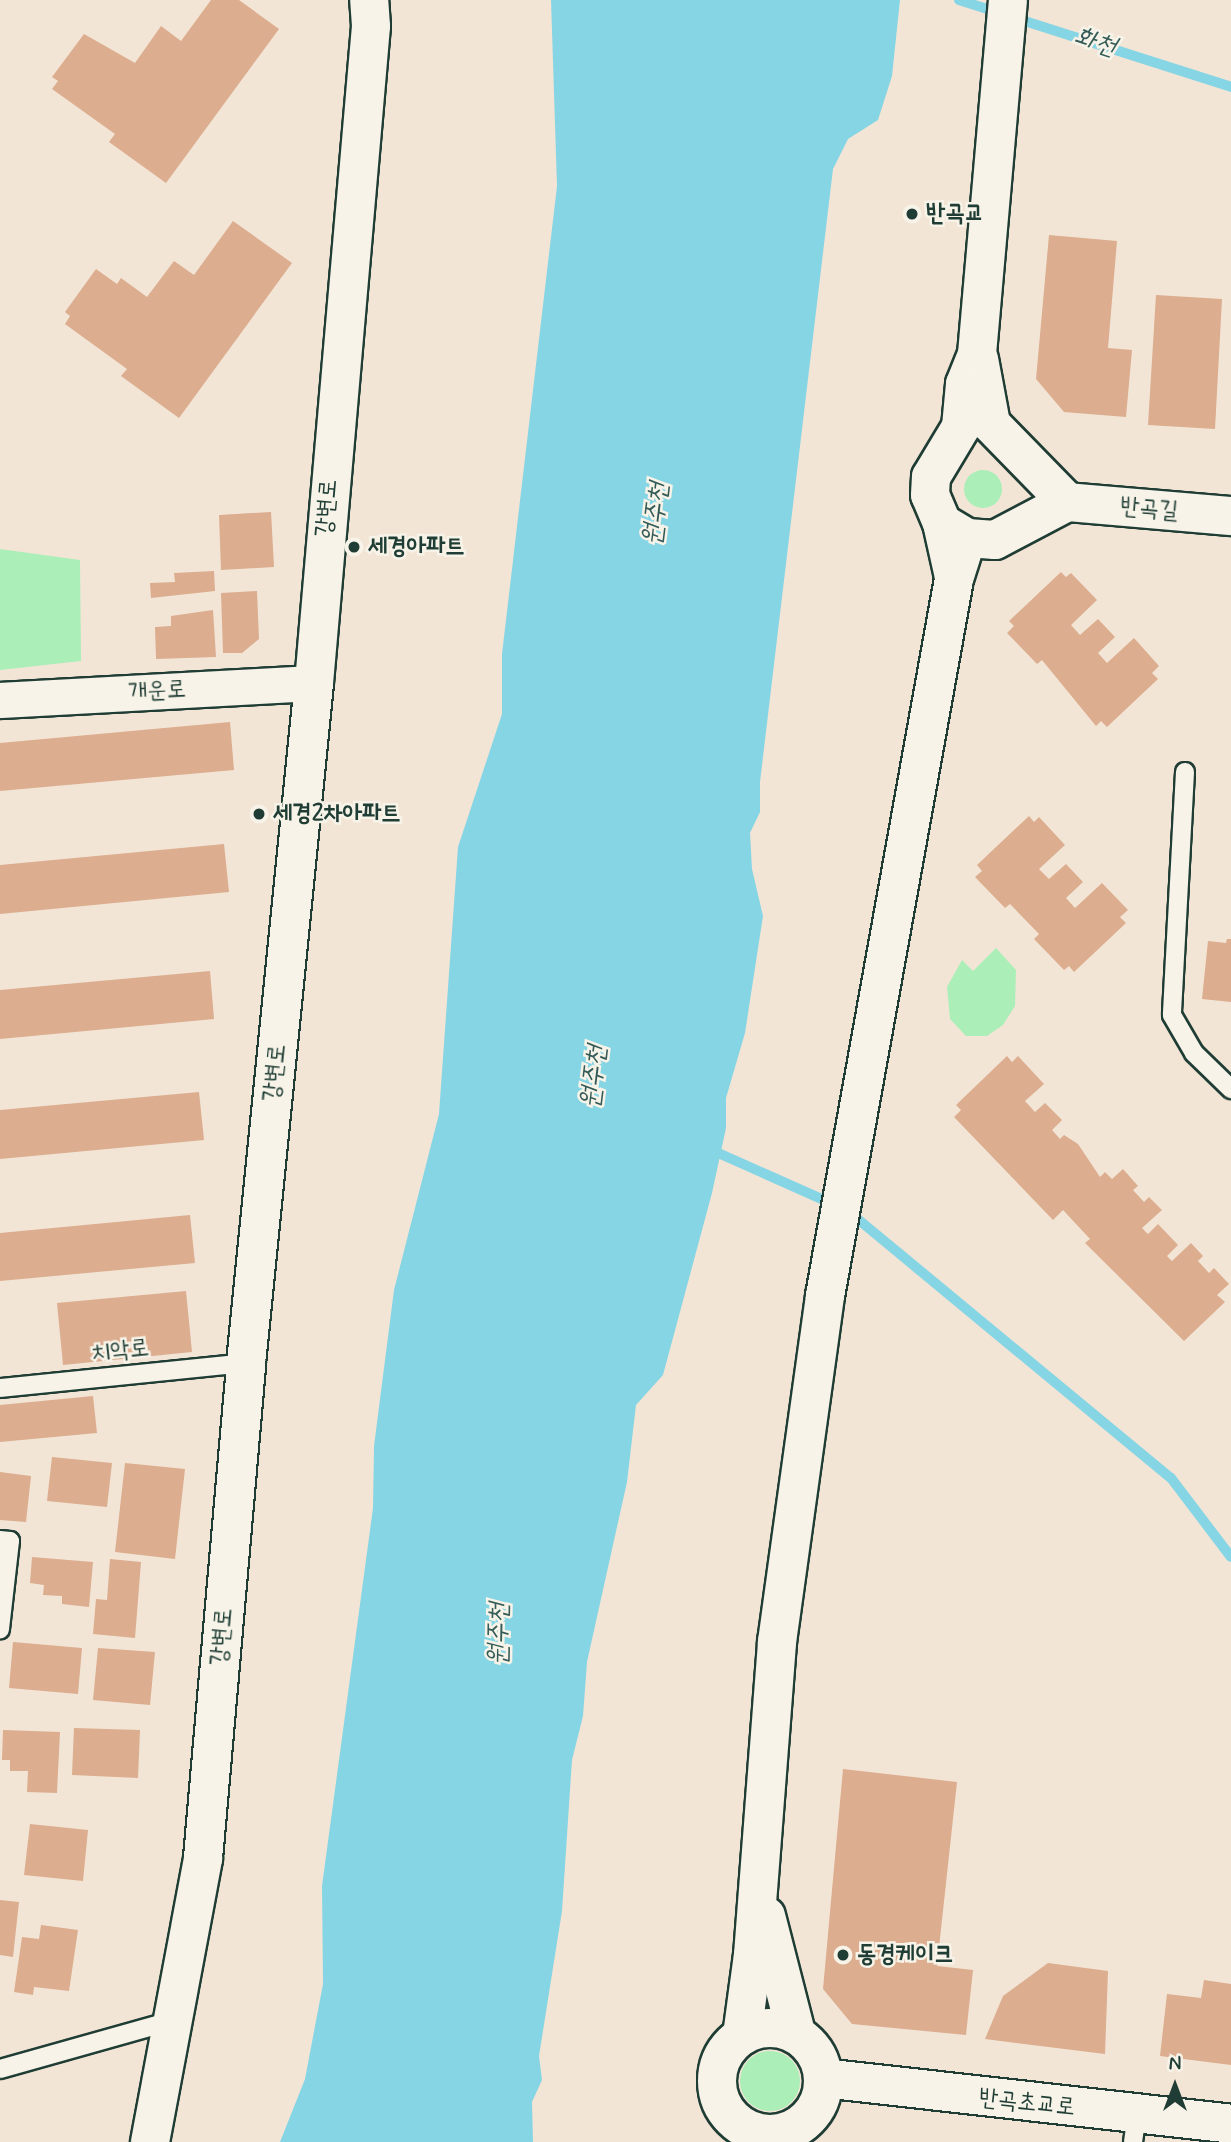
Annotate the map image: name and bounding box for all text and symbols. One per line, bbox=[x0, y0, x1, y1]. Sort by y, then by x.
water label: 화천 bbox=[1070, 22, 1120, 64]
place label: 반곡교 bbox=[926, 200, 984, 228]
marker: 반곡교 bbox=[904, 206, 920, 222]
street label: 강변로 bbox=[310, 478, 344, 538]
water label: 원주천 bbox=[638, 481, 676, 547]
street label: 반곡길 bbox=[1119, 492, 1179, 526]
place label: 세경아파트 bbox=[368, 533, 465, 561]
marker: 세경아파트 bbox=[346, 539, 362, 555]
street label: 개운로 bbox=[127, 675, 187, 707]
place label: 세경2차아파트 bbox=[273, 800, 401, 828]
marker: 세경2차아파트 bbox=[251, 806, 267, 822]
street label: 강변로 bbox=[258, 1043, 292, 1103]
water label: 원주천 bbox=[576, 1044, 614, 1110]
street label: 치악로 bbox=[90, 1334, 150, 1368]
water label: 원주천 bbox=[484, 1602, 516, 1666]
street label: 강변로 bbox=[205, 1607, 239, 1667]
place label: 동경케이크 bbox=[857, 1941, 954, 1969]
marker: 동경케이크 bbox=[835, 1947, 851, 1963]
north arrow bbox=[1140, 2051, 1210, 2121]
text: N bbox=[1169, 2052, 1181, 2077]
street label: 반곡초교로 bbox=[977, 2084, 1077, 2122]

